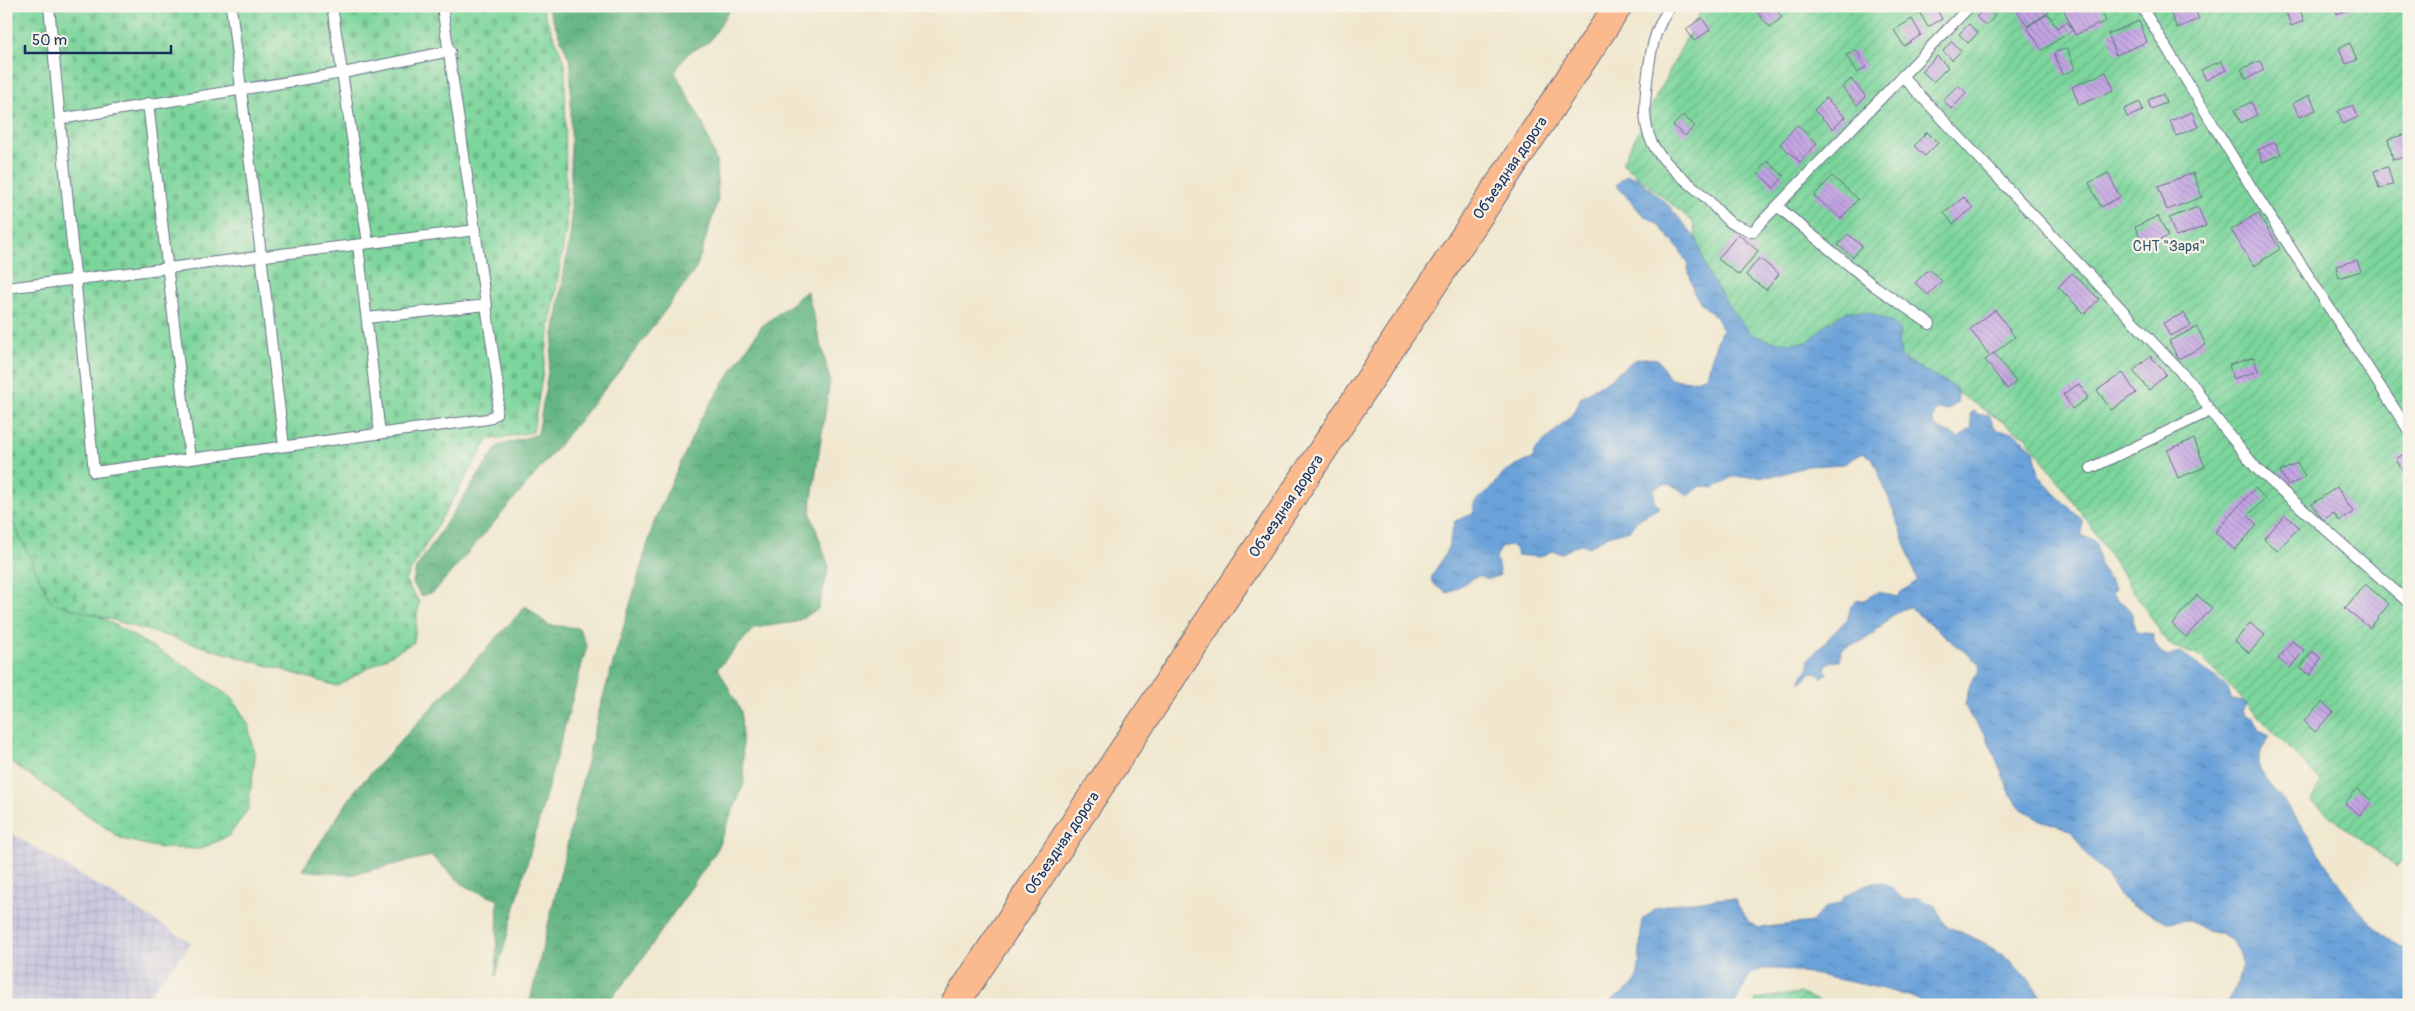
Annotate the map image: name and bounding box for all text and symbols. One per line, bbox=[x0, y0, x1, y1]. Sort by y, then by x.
scale bar bbox=[25, 22, 171, 54]
text: 50 m bbox=[32, 31, 67, 50]
street label: Объездная дорога bbox=[1469, 113, 1552, 223]
park label: СНТ "Заря" bbox=[2133, 237, 2205, 256]
street label: Объездная дорога bbox=[1245, 451, 1328, 561]
street label: Объездная дорога bbox=[1021, 788, 1104, 898]

